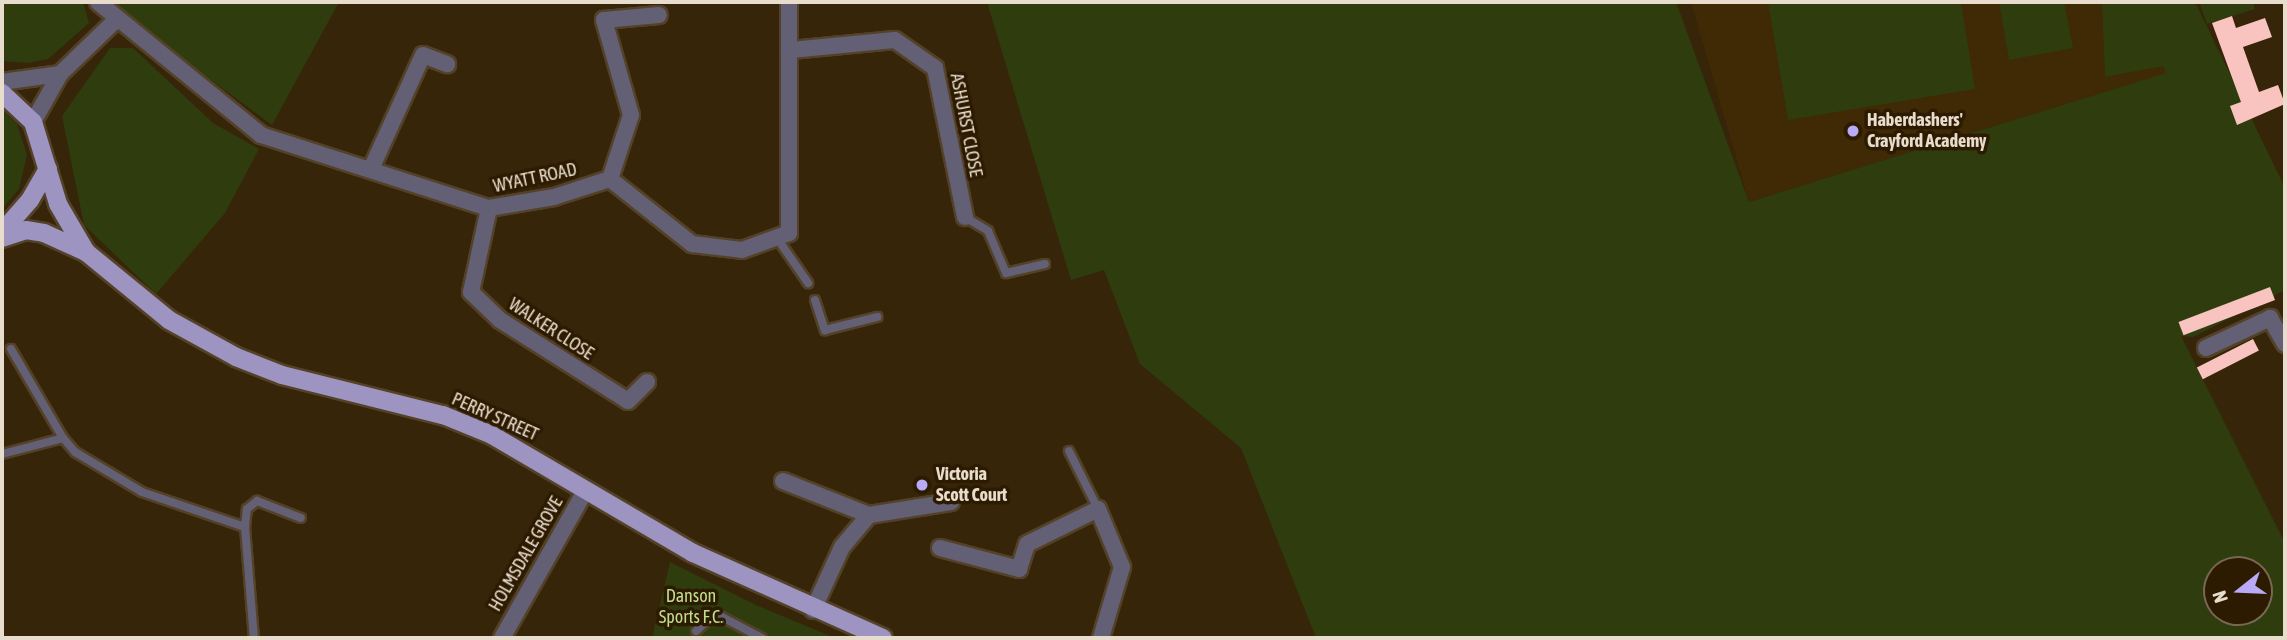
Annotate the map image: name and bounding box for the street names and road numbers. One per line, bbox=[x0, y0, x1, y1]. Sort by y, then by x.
street label: ASHURST CLOSE bbox=[945, 71, 987, 179]
street label: WYATT ROAD bbox=[491, 159, 579, 197]
street label: WALKER CLOSE bbox=[504, 294, 598, 364]
street label: PERRY STREET bbox=[448, 388, 542, 446]
street label: HOLMSDALE GROVE bbox=[484, 493, 568, 615]

